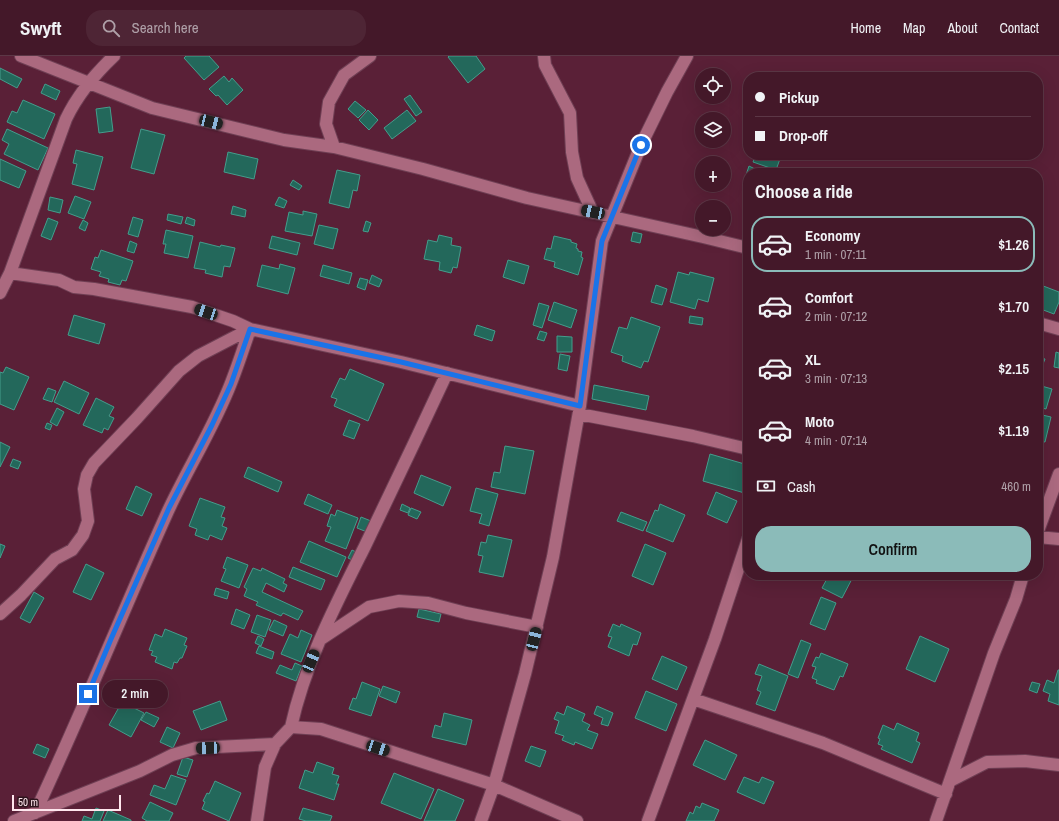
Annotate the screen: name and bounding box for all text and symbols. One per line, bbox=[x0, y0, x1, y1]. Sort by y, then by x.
search box bbox=[86, 10, 366, 46]
text: Swyft bbox=[20, 15, 62, 41]
icon: search bbox=[100, 17, 122, 39]
text: Search here bbox=[132, 17, 199, 38]
text: Home bbox=[850, 19, 881, 37]
text: Map bbox=[903, 19, 925, 37]
text: About bbox=[947, 19, 977, 37]
text: Contact bbox=[999, 19, 1039, 37]
map controls bbox=[695, 68, 731, 236]
button: locate bbox=[695, 68, 731, 104]
text: Pickup bbox=[779, 87, 819, 108]
button: layers bbox=[695, 112, 731, 148]
car bbox=[198, 113, 224, 131]
text: Drop-off bbox=[779, 125, 828, 146]
route start bbox=[632, 136, 650, 154]
button: + bbox=[695, 156, 731, 192]
text: Choose a ride bbox=[755, 179, 853, 204]
button: − bbox=[695, 200, 731, 236]
car bbox=[580, 204, 606, 220]
text: Economy bbox=[805, 225, 860, 246]
icon: car bbox=[757, 226, 793, 262]
text: $1.26 bbox=[998, 234, 1029, 255]
text: 1 min · 07:11 bbox=[805, 246, 866, 263]
text: Comfort bbox=[805, 287, 853, 308]
icon: car bbox=[757, 288, 793, 324]
text: $1.70 bbox=[998, 296, 1029, 317]
car bbox=[193, 302, 219, 322]
text: 2 min · 07:12 bbox=[805, 308, 867, 325]
text: XL bbox=[805, 349, 821, 370]
icon: car bbox=[757, 350, 793, 386]
text: $2.15 bbox=[998, 358, 1029, 379]
text: 3 min · 07:13 bbox=[805, 370, 867, 387]
text: Moto bbox=[805, 411, 834, 432]
icon: car bbox=[757, 412, 793, 448]
text: $1.19 bbox=[998, 420, 1029, 441]
text: 4 min · 07:14 bbox=[805, 432, 867, 449]
icon: cash bbox=[755, 475, 777, 497]
text: Cash bbox=[787, 476, 816, 497]
text: 460 m bbox=[1001, 478, 1031, 495]
button: Confirm bbox=[755, 526, 1031, 572]
car bbox=[525, 626, 543, 652]
car bbox=[301, 648, 321, 674]
callout: 2 min bbox=[102, 680, 168, 708]
route end bbox=[79, 685, 97, 703]
text: 2 min bbox=[121, 685, 149, 702]
car bbox=[365, 739, 391, 757]
car bbox=[196, 742, 220, 754]
scale bar bbox=[12, 793, 121, 812]
text: 50 m bbox=[18, 795, 38, 809]

